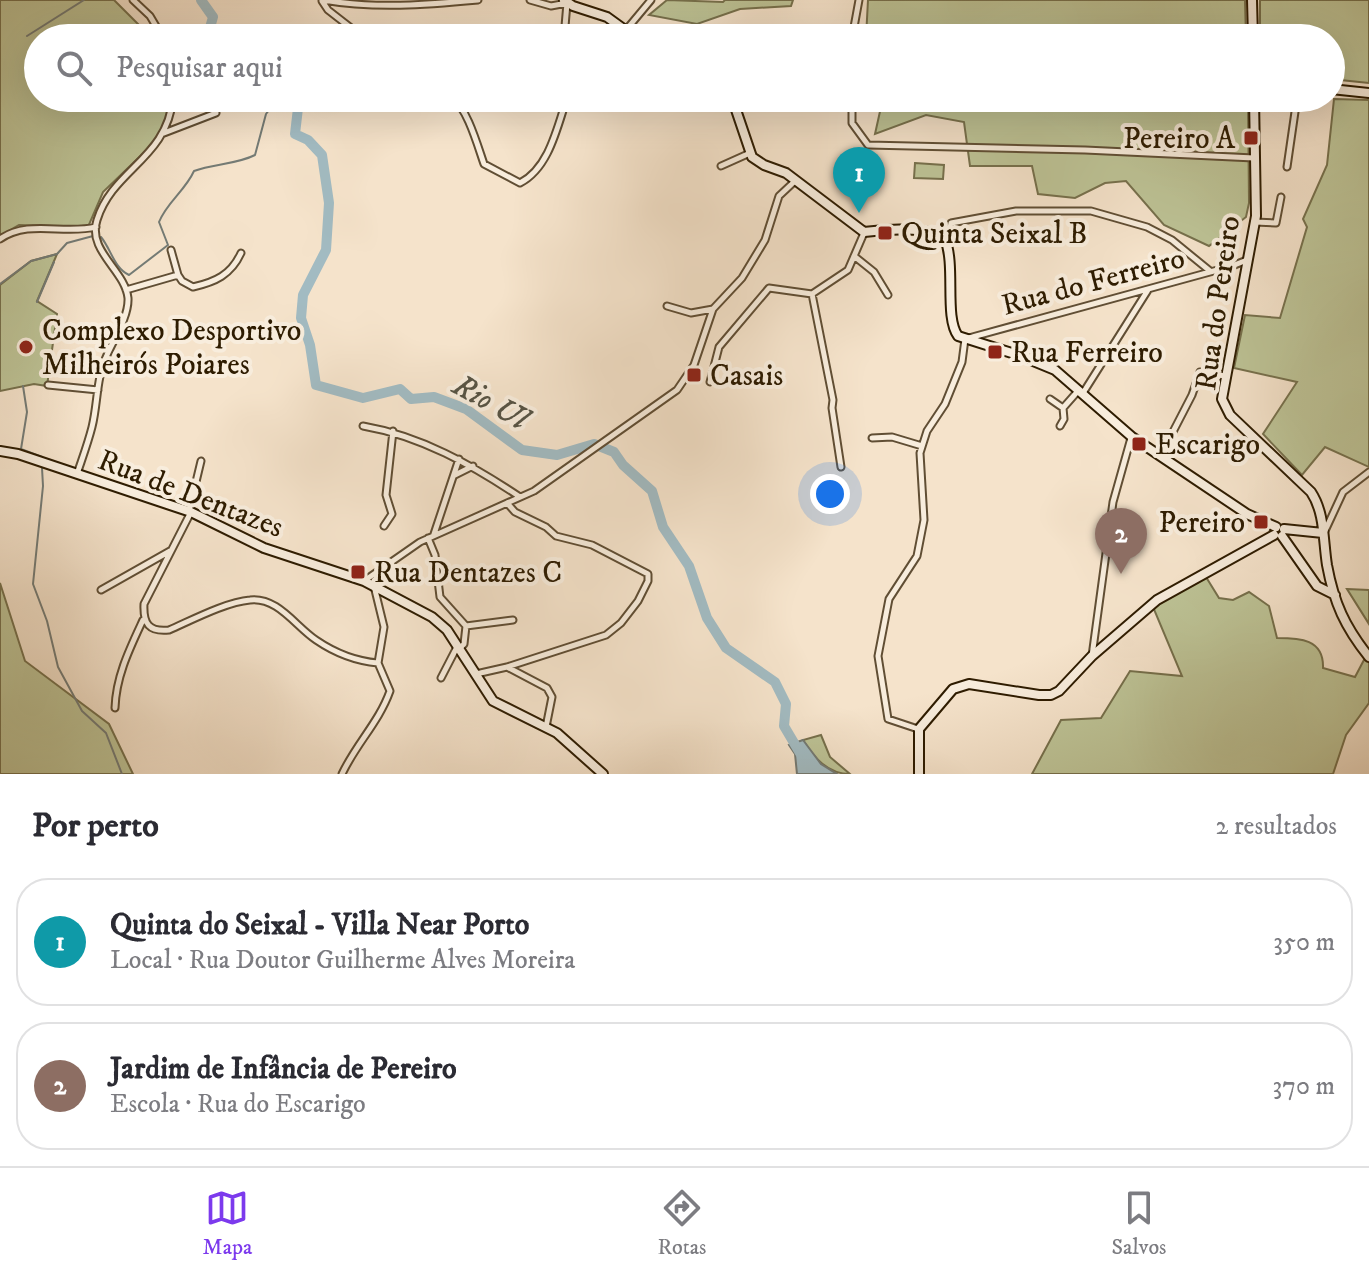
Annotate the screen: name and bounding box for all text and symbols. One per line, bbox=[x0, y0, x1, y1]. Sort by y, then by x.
search box bbox=[24, 24, 1345, 112]
icon: search bbox=[52, 46, 96, 90]
text: Pesquisar aqui bbox=[116, 50, 283, 87]
place label: Pereiro A bbox=[1123, 121, 1236, 158]
marker: Pereiro A bbox=[1242, 129, 1260, 147]
pin: 1 bbox=[833, 147, 885, 213]
street label: Rua do Pereiro bbox=[1188, 213, 1249, 393]
place label: Quinta Seixal B bbox=[901, 216, 1088, 253]
marker: Quinta Seixal B bbox=[876, 224, 894, 242]
street label: Rua do Ferreiro bbox=[998, 240, 1189, 325]
place label: Complexo Desportivo Milheirós Poiares bbox=[42, 313, 301, 384]
place label: Rua Ferreiro bbox=[1011, 335, 1163, 372]
marker: Complexo Desportivo Milheirós Poiares bbox=[17, 338, 35, 356]
marker: Rua Ferreiro bbox=[986, 343, 1004, 361]
place label: Casais bbox=[710, 358, 783, 395]
water label: Rio Ul bbox=[444, 365, 538, 441]
marker: Casais bbox=[685, 366, 703, 384]
place label: Escarigo bbox=[1155, 427, 1260, 464]
marker: Escarigo bbox=[1130, 435, 1148, 453]
street label: Rua de Dentazes bbox=[93, 442, 288, 547]
your location bbox=[810, 474, 850, 514]
place label: Pereiro bbox=[1159, 505, 1245, 542]
pin: 2 bbox=[1095, 508, 1147, 574]
marker: Pereiro bbox=[1252, 513, 1270, 531]
place label: Rua Dentazes C bbox=[374, 555, 562, 592]
marker: Rua Dentazes C bbox=[349, 563, 367, 581]
text: Por perto bbox=[32, 805, 159, 847]
text: 2 resultados bbox=[1216, 810, 1337, 843]
text: Quinta do Seixal - Villa Near Porto bbox=[110, 907, 529, 944]
text: 1 bbox=[55, 926, 65, 959]
text: 350 m bbox=[1273, 926, 1335, 959]
text: Local · Rua Doutor Guilherme Alves Moreira bbox=[110, 944, 575, 977]
text: Jardim de Infância de Pereiro bbox=[110, 1051, 457, 1088]
text: 2 bbox=[54, 1070, 66, 1103]
text: 370 m bbox=[1273, 1070, 1335, 1103]
text: Escola · Rua do Escarigo bbox=[110, 1088, 366, 1121]
tab: Mapa bbox=[203, 1186, 252, 1261]
tab: Rotas bbox=[657, 1186, 706, 1261]
tab: Salvos bbox=[1111, 1186, 1166, 1261]

